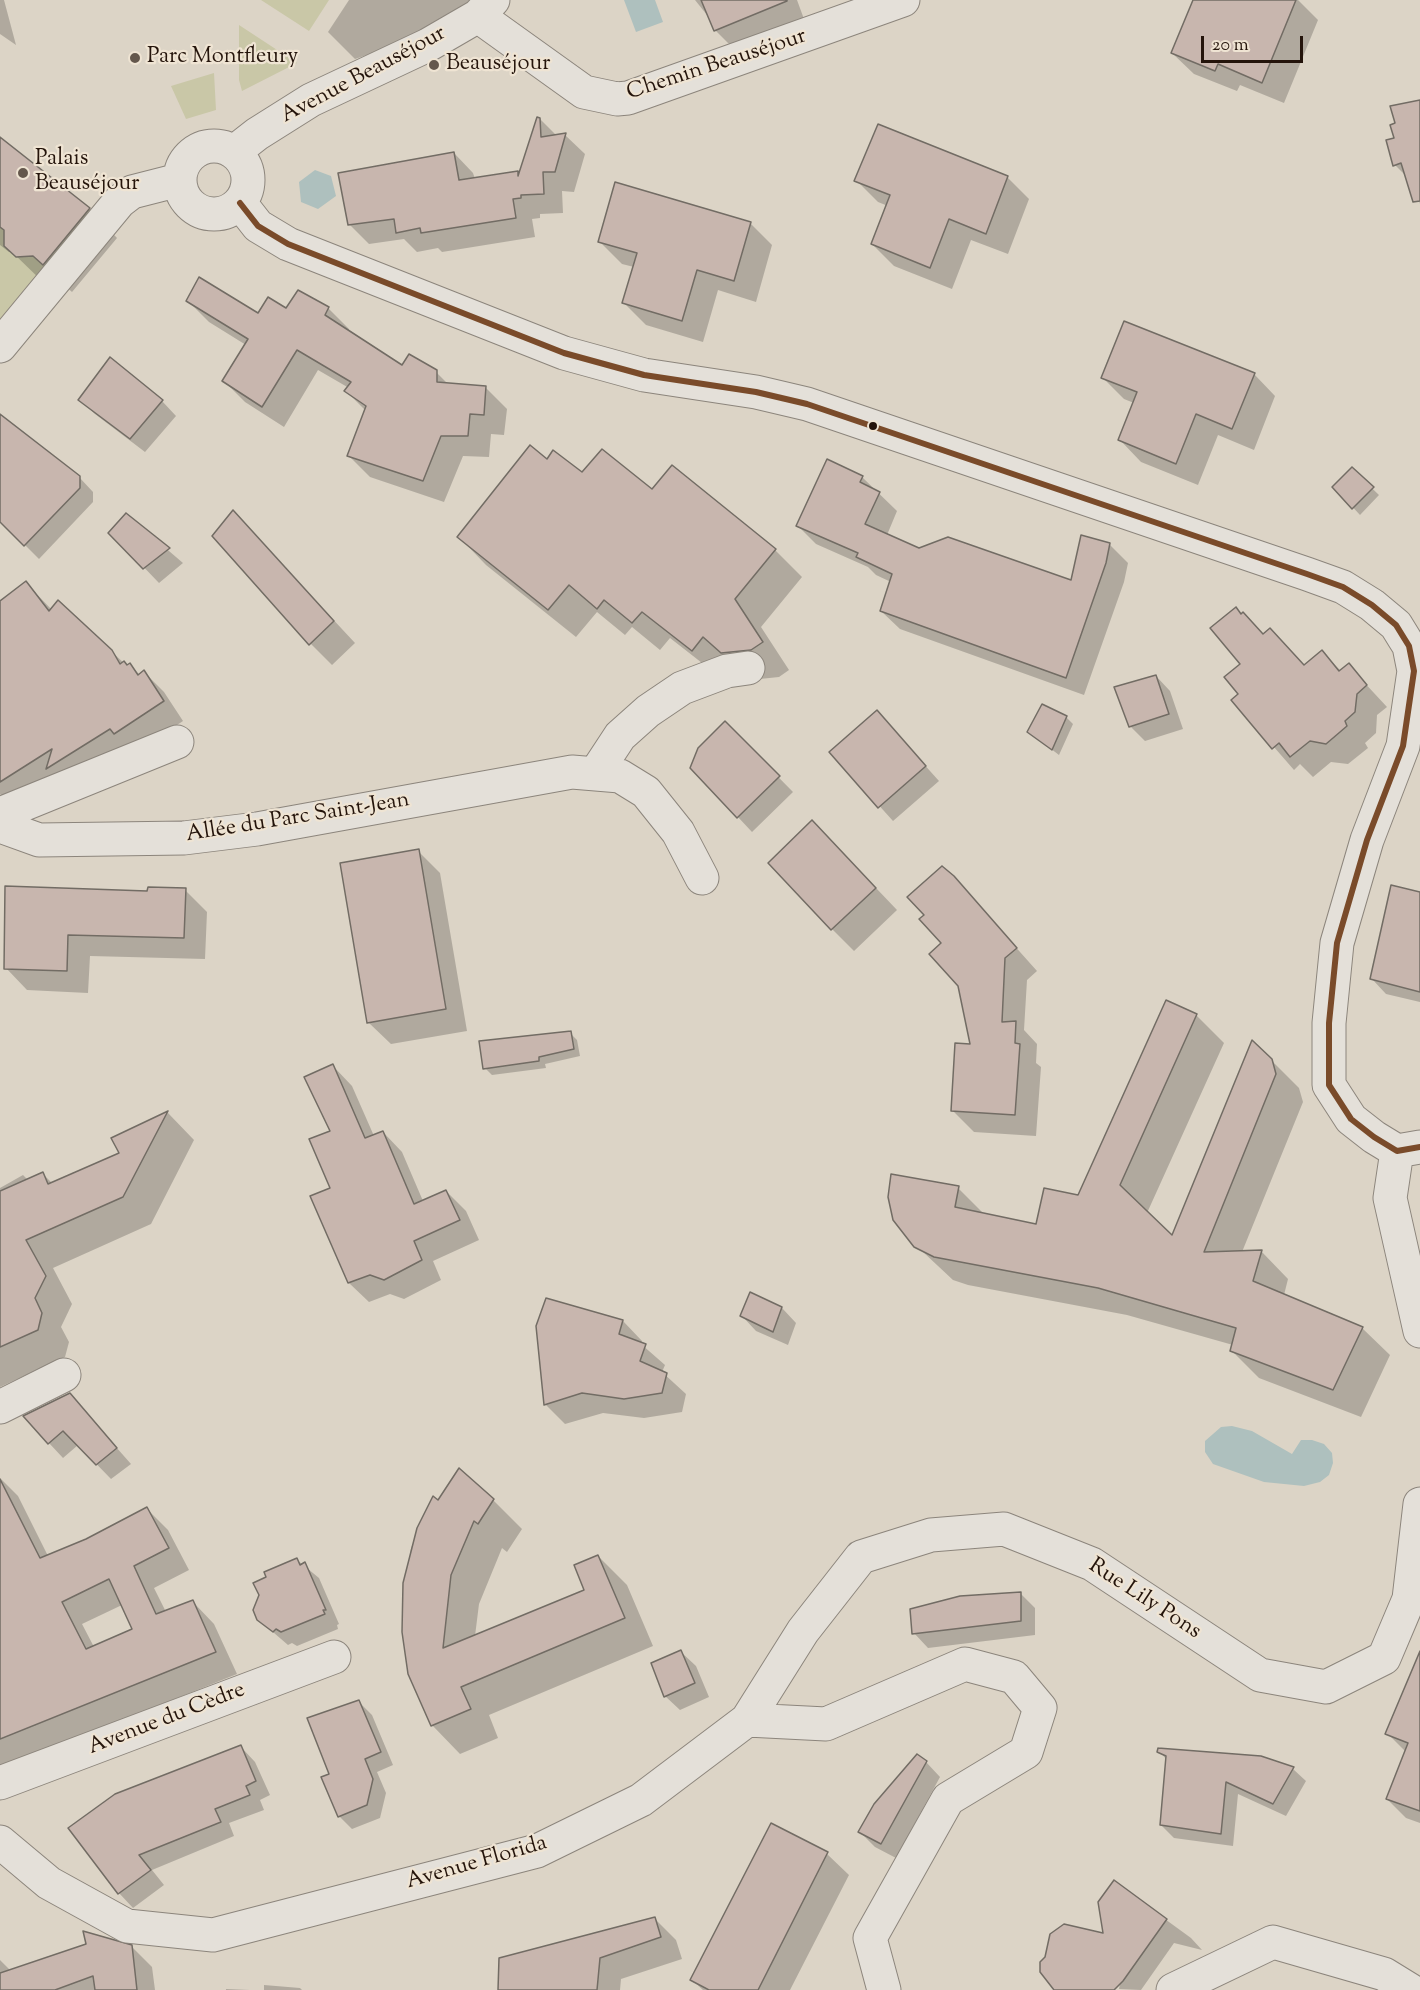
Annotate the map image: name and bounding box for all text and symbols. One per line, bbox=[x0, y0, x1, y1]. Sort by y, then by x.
street label: Avenue Beauséjour bbox=[277, 21, 451, 131]
scale bar bbox=[1204, 24, 1306, 62]
street label: Chemin Beauséjour bbox=[624, 25, 810, 107]
text: 20 m bbox=[1212, 33, 1249, 59]
place label: Parc Montfleury bbox=[147, 45, 298, 71]
marker: Parc Montfleury bbox=[128, 51, 142, 65]
place label: Beauséjour bbox=[446, 52, 550, 78]
marker: Beauséjour bbox=[427, 58, 441, 72]
place label: Palais Beauséjour bbox=[35, 147, 139, 198]
marker: Palais Beauséjour bbox=[16, 166, 30, 180]
unlabelled marker bbox=[867, 420, 879, 432]
street label: Allée du Parc Saint-Jean bbox=[184, 788, 412, 850]
street label: Rue Lily Pons bbox=[1083, 1554, 1205, 1646]
street label: Avenue du Cèdre bbox=[85, 1678, 249, 1762]
street label: Avenue Florida bbox=[404, 1831, 550, 1897]

